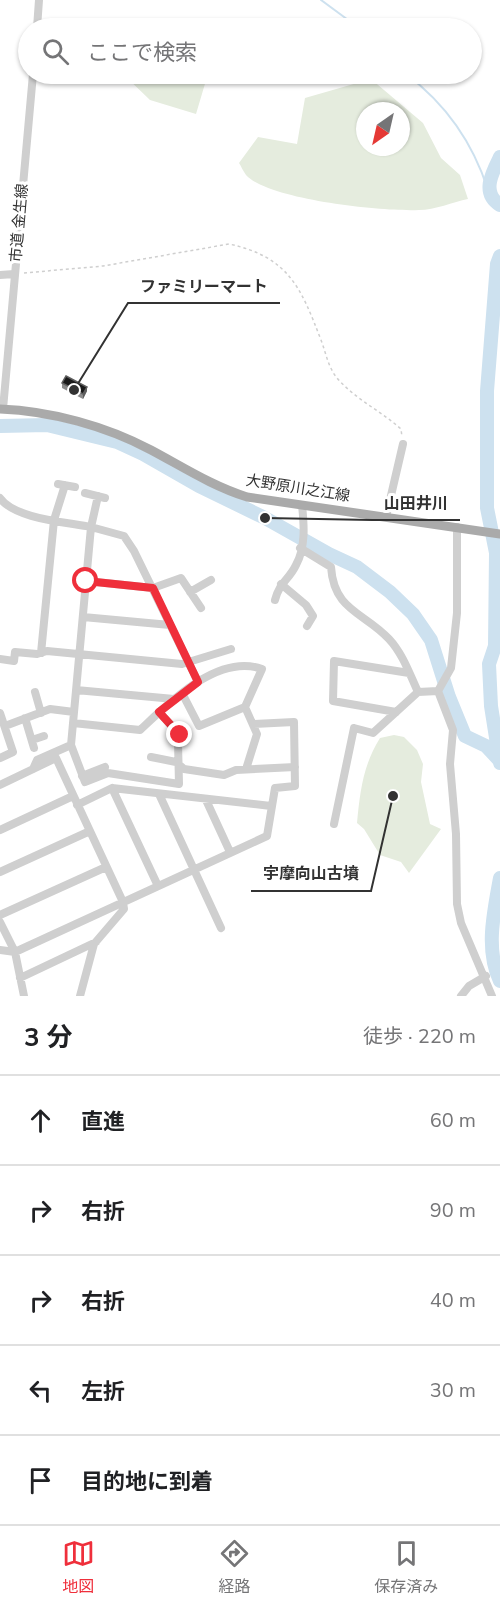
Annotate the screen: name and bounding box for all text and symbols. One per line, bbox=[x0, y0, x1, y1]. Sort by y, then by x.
search box bbox=[18, 18, 482, 84]
icon: search bbox=[39, 35, 72, 68]
text: ここで検索 bbox=[87, 38, 197, 68]
north arrow bbox=[356, 102, 410, 156]
street label: 市道 金生線 bbox=[6, 183, 32, 263]
callout: ファミリーマート bbox=[128, 269, 280, 303]
text: ファミリーマート bbox=[140, 276, 268, 298]
street label: 大野原川之江線 bbox=[245, 470, 351, 506]
callout: 山田井川 bbox=[372, 486, 460, 520]
text: 山田井川 bbox=[384, 493, 448, 515]
route start bbox=[72, 567, 98, 593]
route end bbox=[166, 721, 192, 747]
callout: 宇摩向山古墳 bbox=[251, 857, 371, 891]
text: 宇摩向山古墳 bbox=[263, 863, 359, 885]
text: 3 分 bbox=[24, 1020, 73, 1055]
text: 徒歩 · 220 m bbox=[363, 1023, 476, 1050]
icon: ahead bbox=[24, 1104, 57, 1137]
text: 直進 bbox=[81, 1107, 125, 1137]
text: 60 m bbox=[430, 1107, 476, 1134]
icon: right bbox=[24, 1194, 57, 1227]
text: 右折 bbox=[81, 1197, 125, 1227]
text: 90 m bbox=[430, 1197, 476, 1224]
icon: right bbox=[24, 1284, 57, 1317]
text: 右折 bbox=[81, 1287, 125, 1317]
text: 40 m bbox=[430, 1287, 476, 1314]
icon: left bbox=[24, 1374, 57, 1407]
text: 左折 bbox=[81, 1377, 125, 1407]
text: 30 m bbox=[430, 1377, 476, 1404]
icon: arrive bbox=[24, 1464, 57, 1497]
text: 目的地に到着 bbox=[81, 1467, 213, 1497]
tab: 地図 bbox=[62, 1537, 95, 1598]
tab: 経路 bbox=[218, 1537, 251, 1598]
tab: 保存済み bbox=[374, 1537, 438, 1598]

